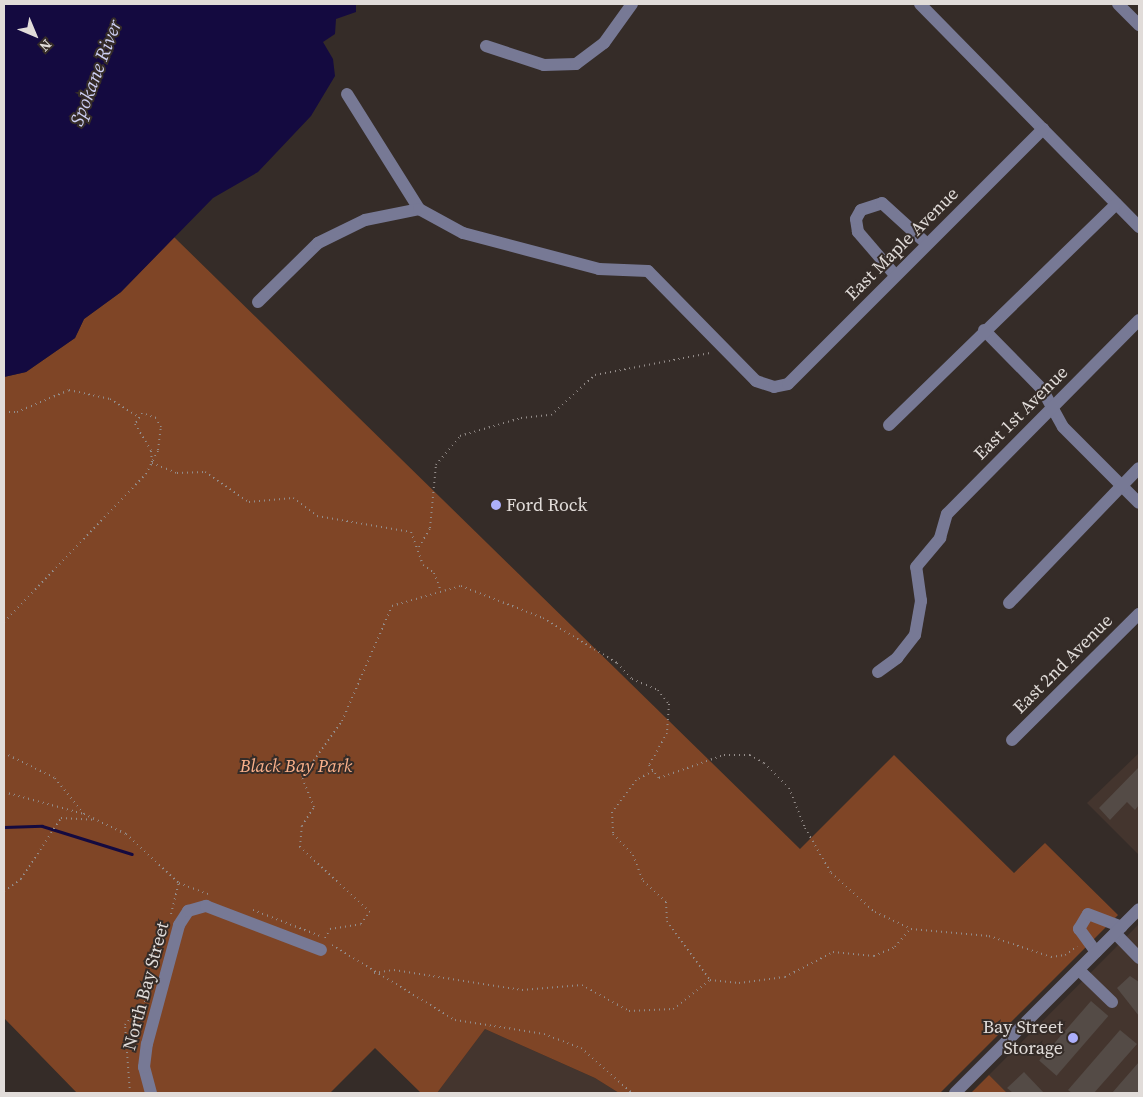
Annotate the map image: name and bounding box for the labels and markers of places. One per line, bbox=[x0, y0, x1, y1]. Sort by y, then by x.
place label: Ford Rock bbox=[506, 494, 587, 516]
marker: Ford Rock bbox=[490, 499, 502, 511]
place label: Bay Street Storage bbox=[983, 1017, 1063, 1060]
marker: Bay Street Storage bbox=[1067, 1032, 1079, 1044]

